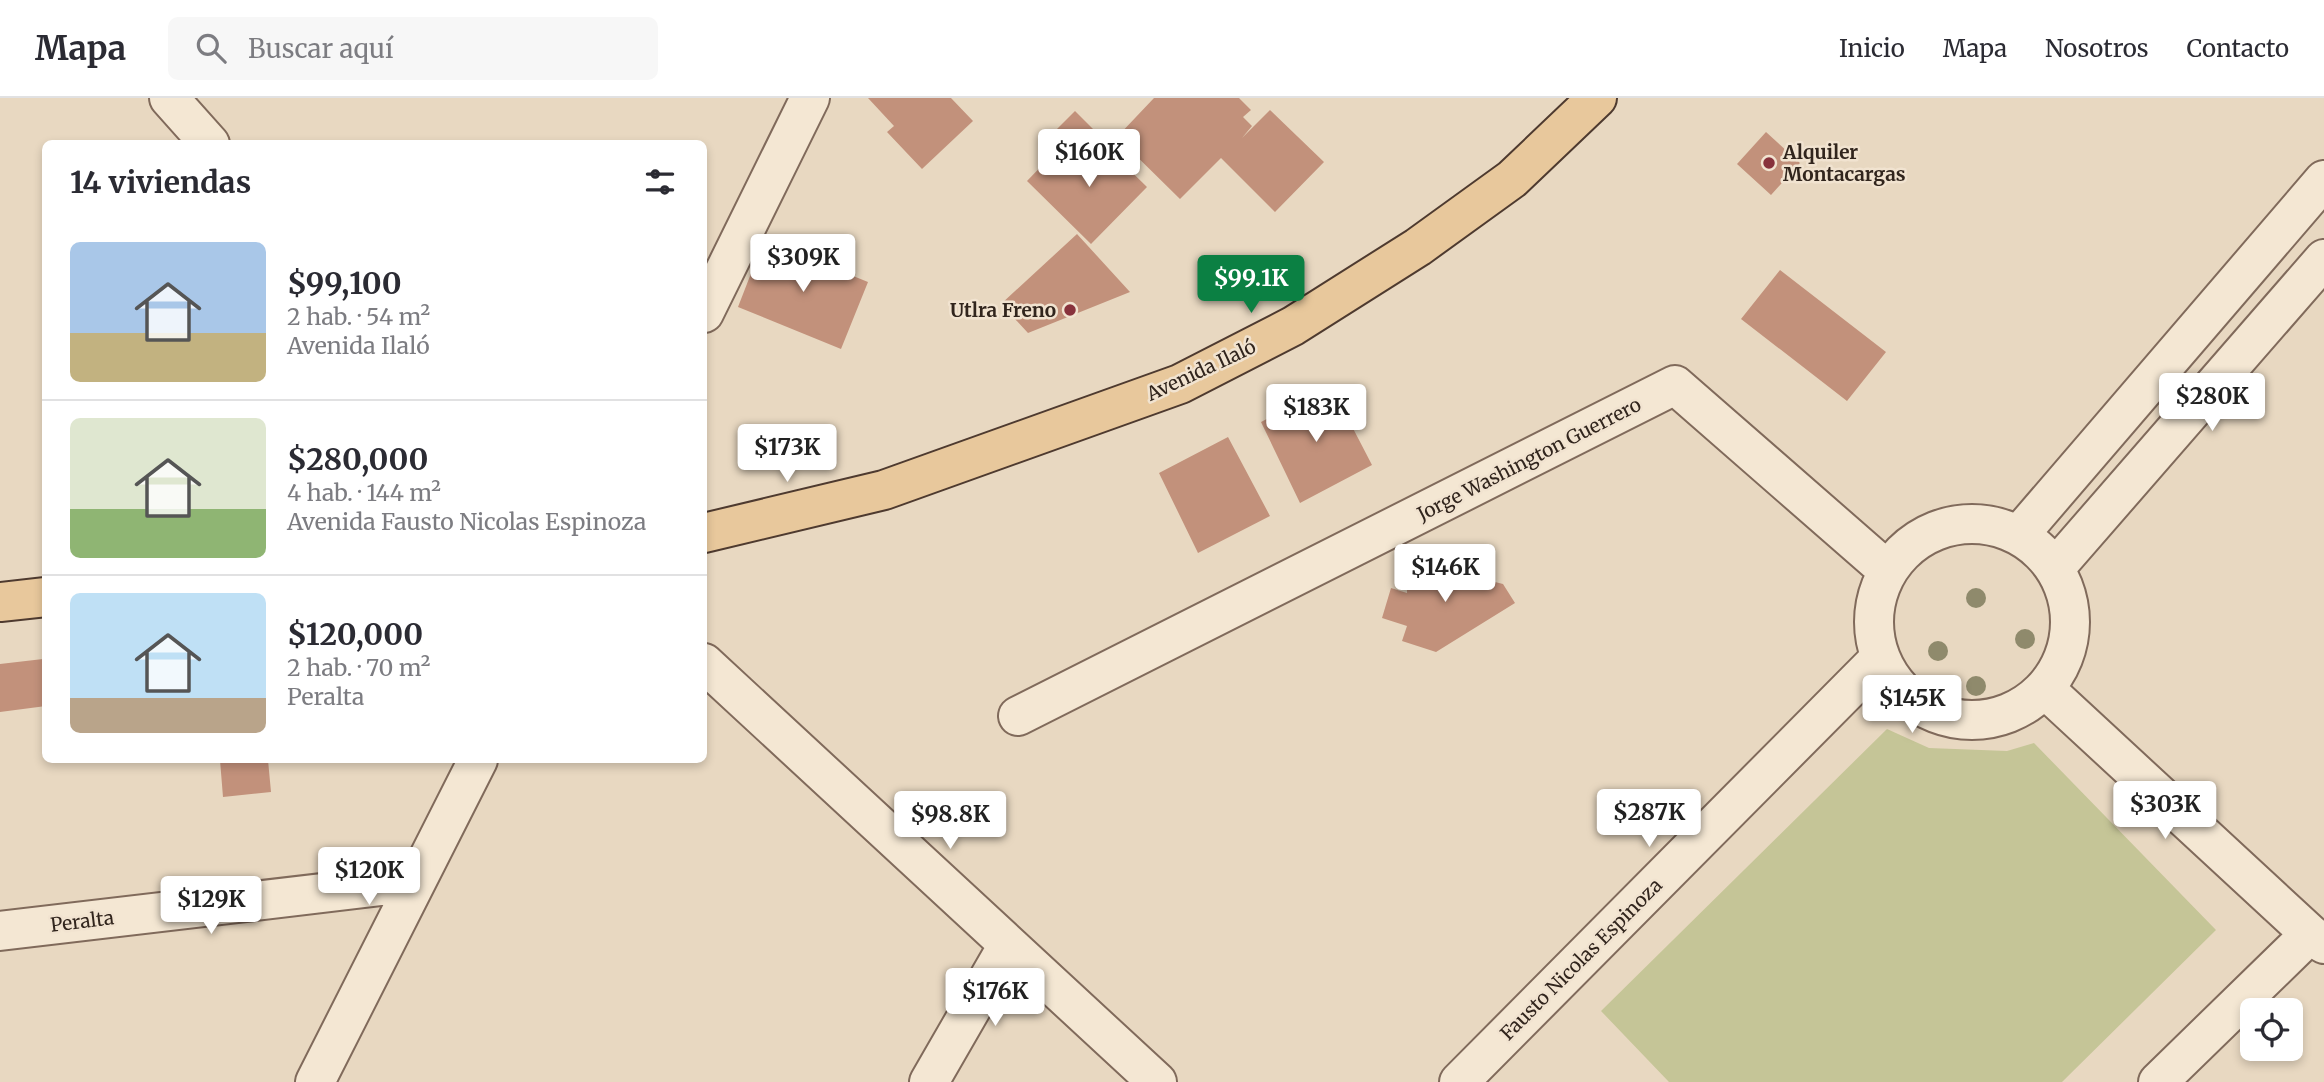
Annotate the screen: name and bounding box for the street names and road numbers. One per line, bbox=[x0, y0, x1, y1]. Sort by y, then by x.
street label: Avenida Ilaló bbox=[1142, 334, 1259, 406]
street label: Jorge Washington Guerrero bbox=[1412, 392, 1645, 526]
street label: Fausto Nicolas Espinoza bbox=[1495, 873, 1667, 1045]
street label: Peralta bbox=[49, 905, 115, 937]

